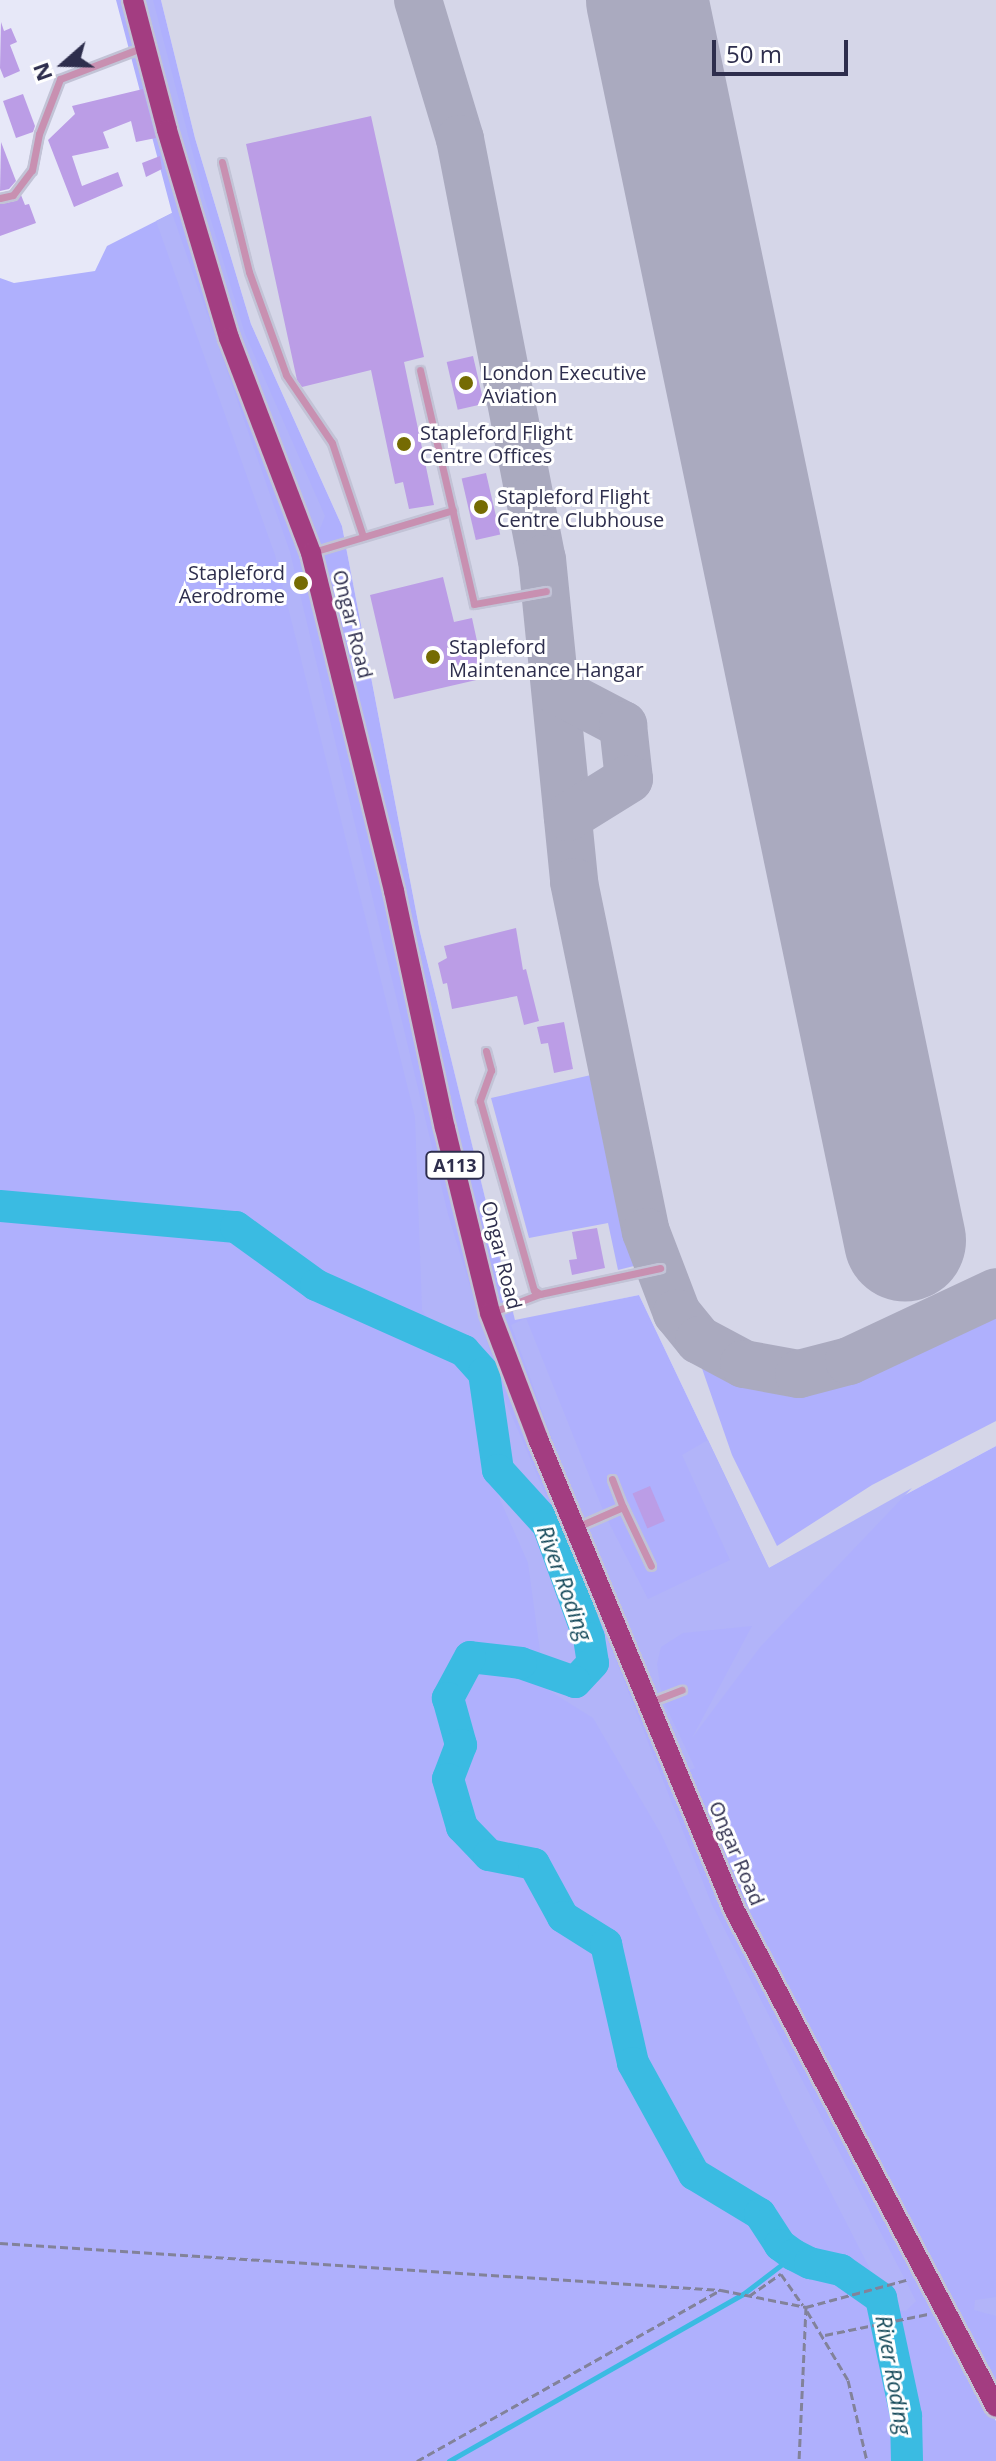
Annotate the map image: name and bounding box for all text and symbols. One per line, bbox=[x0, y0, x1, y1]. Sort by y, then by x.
north arrow bbox=[24, 24, 104, 104]
scale bar bbox=[716, 24, 852, 74]
text: 50 m bbox=[726, 37, 782, 70]
text: N bbox=[24, 59, 59, 86]
place label: London Executive Aviation bbox=[482, 360, 647, 407]
marker: London Executive Aviation bbox=[457, 374, 475, 392]
place label: Stapleford Flight Centre Offices bbox=[420, 420, 573, 467]
marker: Stapleford Flight Centre Offices bbox=[395, 435, 413, 453]
place label: Stapleford Flight Centre Clubhouse bbox=[497, 484, 664, 531]
marker: Stapleford Flight Centre Clubhouse bbox=[472, 498, 490, 516]
place label: Stapleford Aerodrome bbox=[179, 560, 285, 607]
street label: Ongar Road bbox=[328, 567, 378, 681]
marker: Stapleford Aerodrome bbox=[292, 574, 310, 592]
place label: Stapleford Maintenance Hangar bbox=[449, 634, 644, 681]
marker: Stapleford Maintenance Hangar bbox=[424, 648, 442, 666]
road number: A113 bbox=[425, 1151, 485, 1179]
street label: Ongar Road bbox=[477, 1198, 527, 1312]
water label: River Roding bbox=[532, 1522, 598, 1644]
street label: Ongar Road bbox=[704, 1797, 770, 1909]
water label: River Roding bbox=[870, 2313, 918, 2437]

